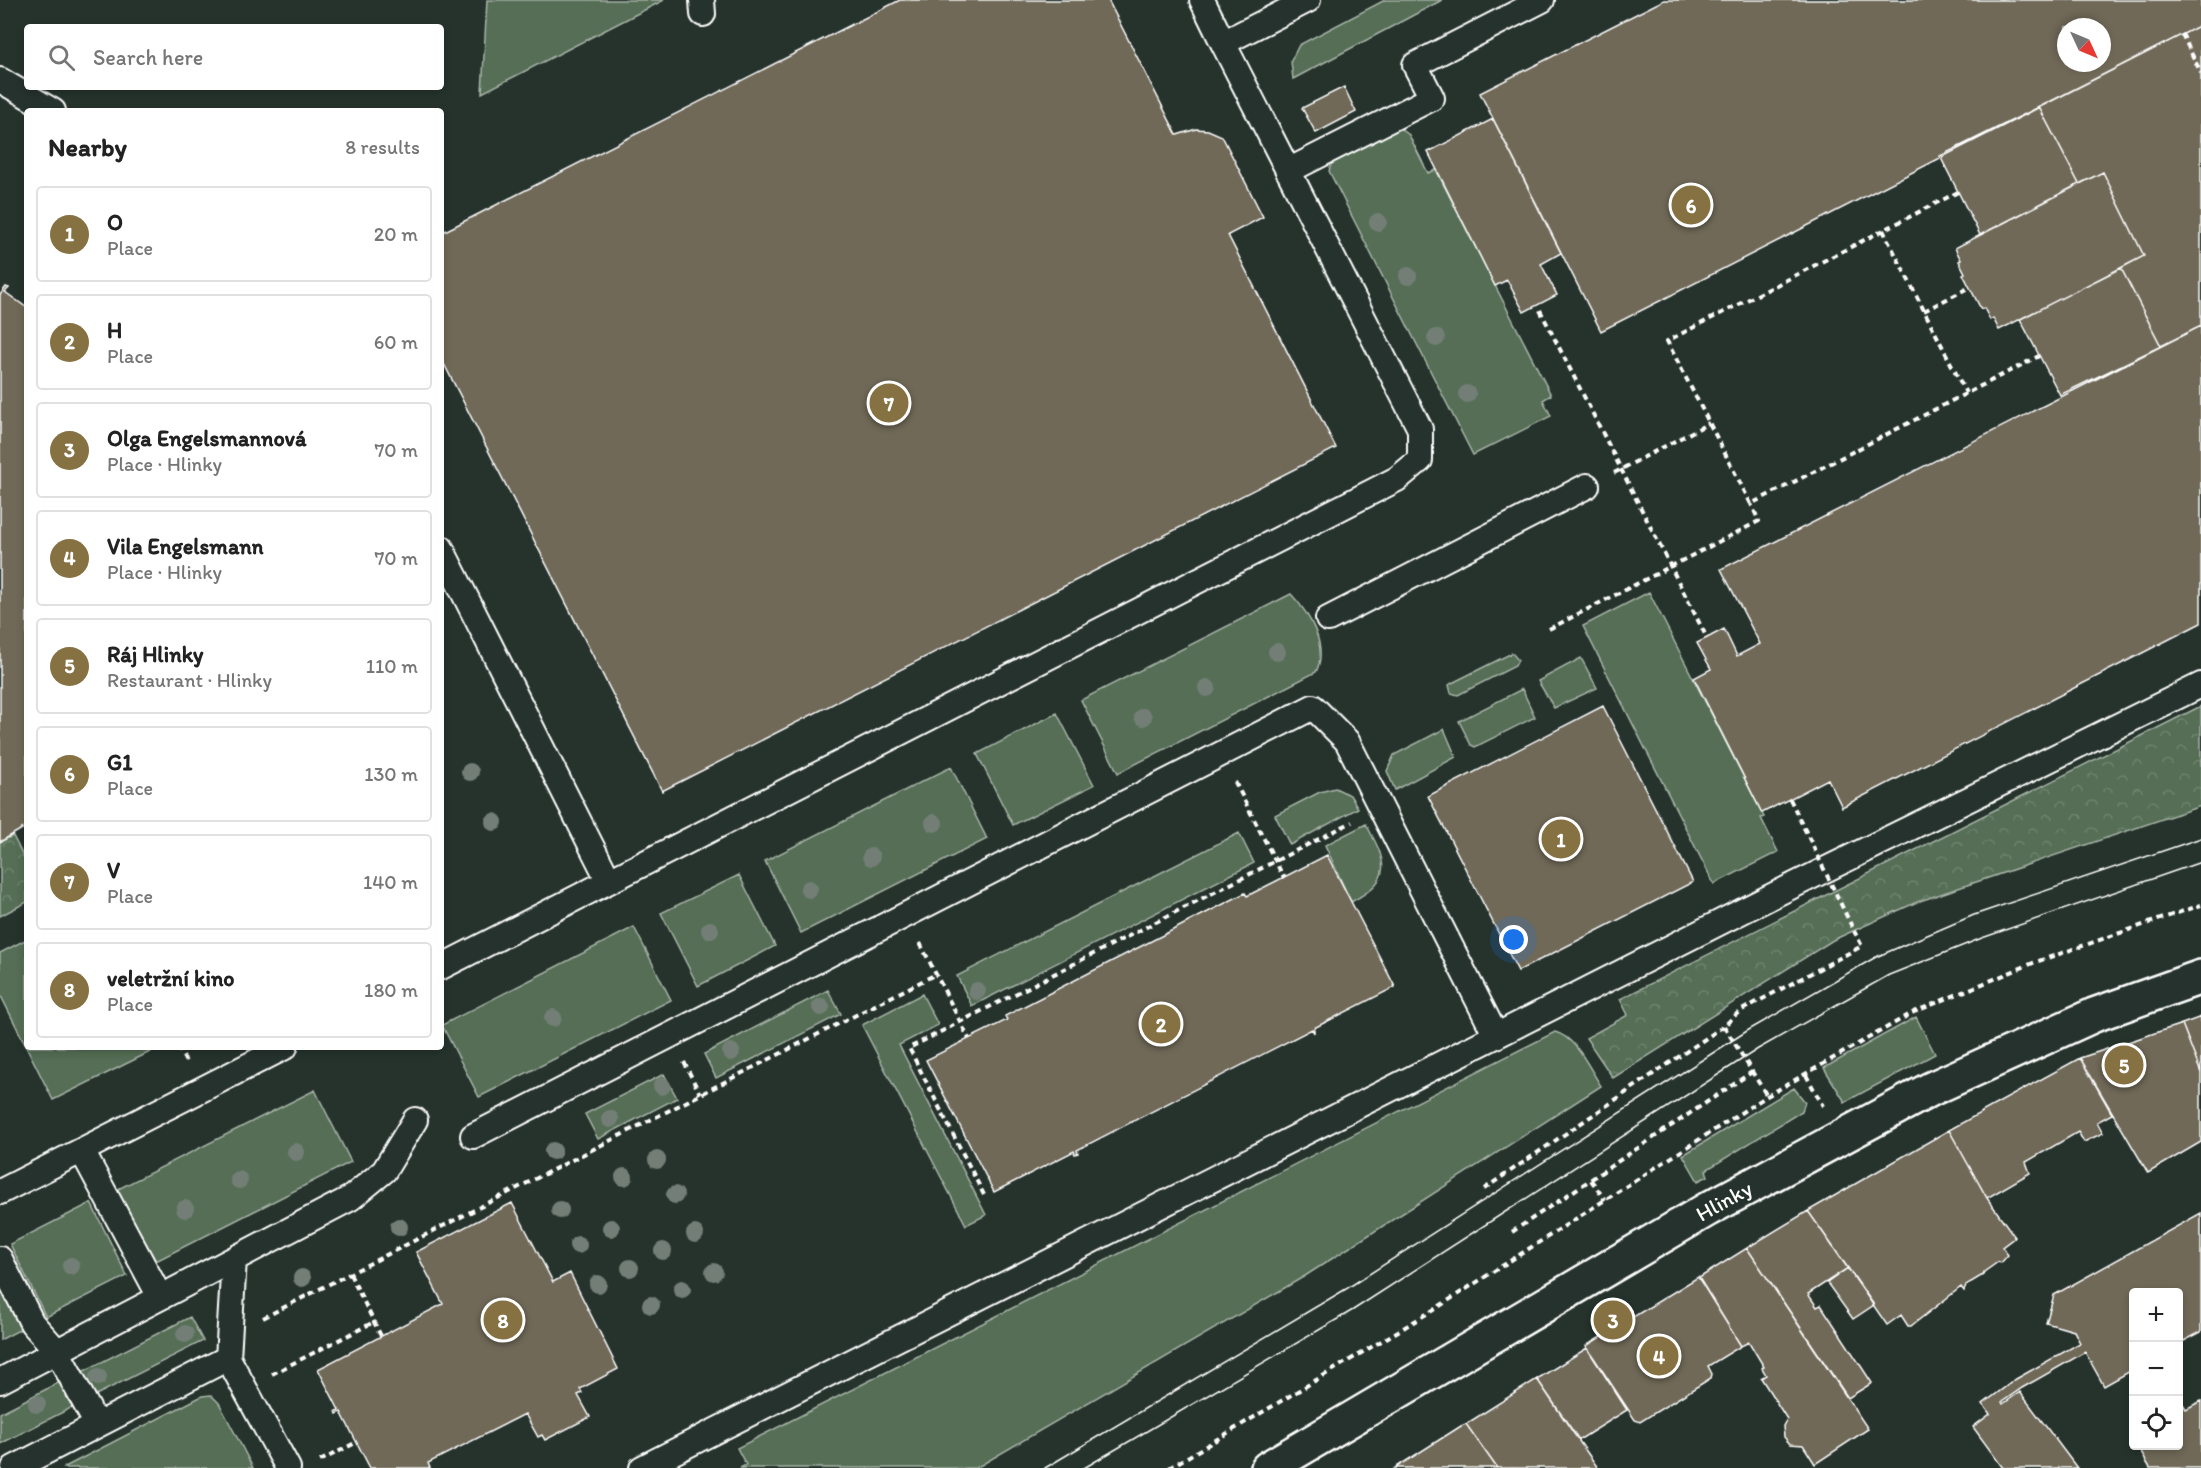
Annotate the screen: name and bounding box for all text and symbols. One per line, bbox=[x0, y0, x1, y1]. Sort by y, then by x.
north arrow bbox=[2057, 18, 2111, 72]
search box bbox=[24, 24, 444, 90]
icon: search bbox=[45, 41, 78, 74]
text: Search here bbox=[93, 44, 203, 71]
text: Nearby bbox=[48, 131, 127, 163]
text: 8 results bbox=[345, 135, 420, 159]
pin: 6 bbox=[1672, 182, 1710, 228]
text: O bbox=[107, 209, 123, 236]
text: 1 bbox=[65, 222, 74, 246]
text: 20 m bbox=[374, 222, 418, 246]
text: Place bbox=[107, 236, 153, 260]
text: H bbox=[107, 317, 122, 344]
text: 2 bbox=[64, 330, 75, 354]
text: 60 m bbox=[374, 330, 418, 354]
text: Place bbox=[107, 344, 153, 368]
pin: 7 bbox=[870, 380, 908, 426]
text: Olga Engelsmannová bbox=[107, 425, 306, 452]
text: 3 bbox=[64, 438, 75, 462]
text: 70 m bbox=[374, 438, 418, 462]
text: Place · Hlinky bbox=[107, 452, 222, 476]
text: Vila Engelsmann bbox=[107, 533, 264, 560]
text: 4 bbox=[63, 546, 76, 570]
text: 70 m bbox=[374, 546, 418, 570]
text: Place · Hlinky bbox=[107, 560, 222, 584]
text: Ráj Hlinky bbox=[107, 641, 203, 668]
text: 5 bbox=[64, 654, 75, 678]
text: 110 m bbox=[366, 654, 418, 678]
text: Restaurant · Hlinky bbox=[107, 668, 272, 692]
text: G1 bbox=[107, 749, 132, 776]
text: 6 bbox=[64, 762, 75, 786]
text: 130 m bbox=[364, 762, 418, 786]
text: Place bbox=[107, 776, 153, 800]
pin: 1 bbox=[1542, 816, 1580, 862]
text: V bbox=[107, 857, 120, 884]
text: 7 bbox=[65, 870, 74, 894]
text: 140 m bbox=[363, 870, 418, 894]
text: Place bbox=[107, 884, 153, 908]
your location bbox=[1499, 925, 1528, 954]
text: veletržní kino bbox=[107, 965, 235, 992]
text: 8 bbox=[64, 978, 75, 1002]
text: 180 m bbox=[364, 978, 418, 1002]
text: Place bbox=[107, 992, 153, 1016]
pin: 2 bbox=[1142, 1002, 1180, 1046]
pin: 5 bbox=[2104, 1042, 2144, 1088]
street label: Hlinky bbox=[1691, 1174, 1758, 1227]
map controls bbox=[2129, 1288, 2183, 1450]
button: + bbox=[2129, 1288, 2183, 1342]
pin: 8 bbox=[484, 1298, 522, 1342]
pin: 3 bbox=[1594, 1298, 1632, 1342]
pin: 4 bbox=[1640, 1334, 1678, 1378]
button: − bbox=[2129, 1342, 2183, 1396]
button: locate bbox=[2129, 1396, 2183, 1450]

